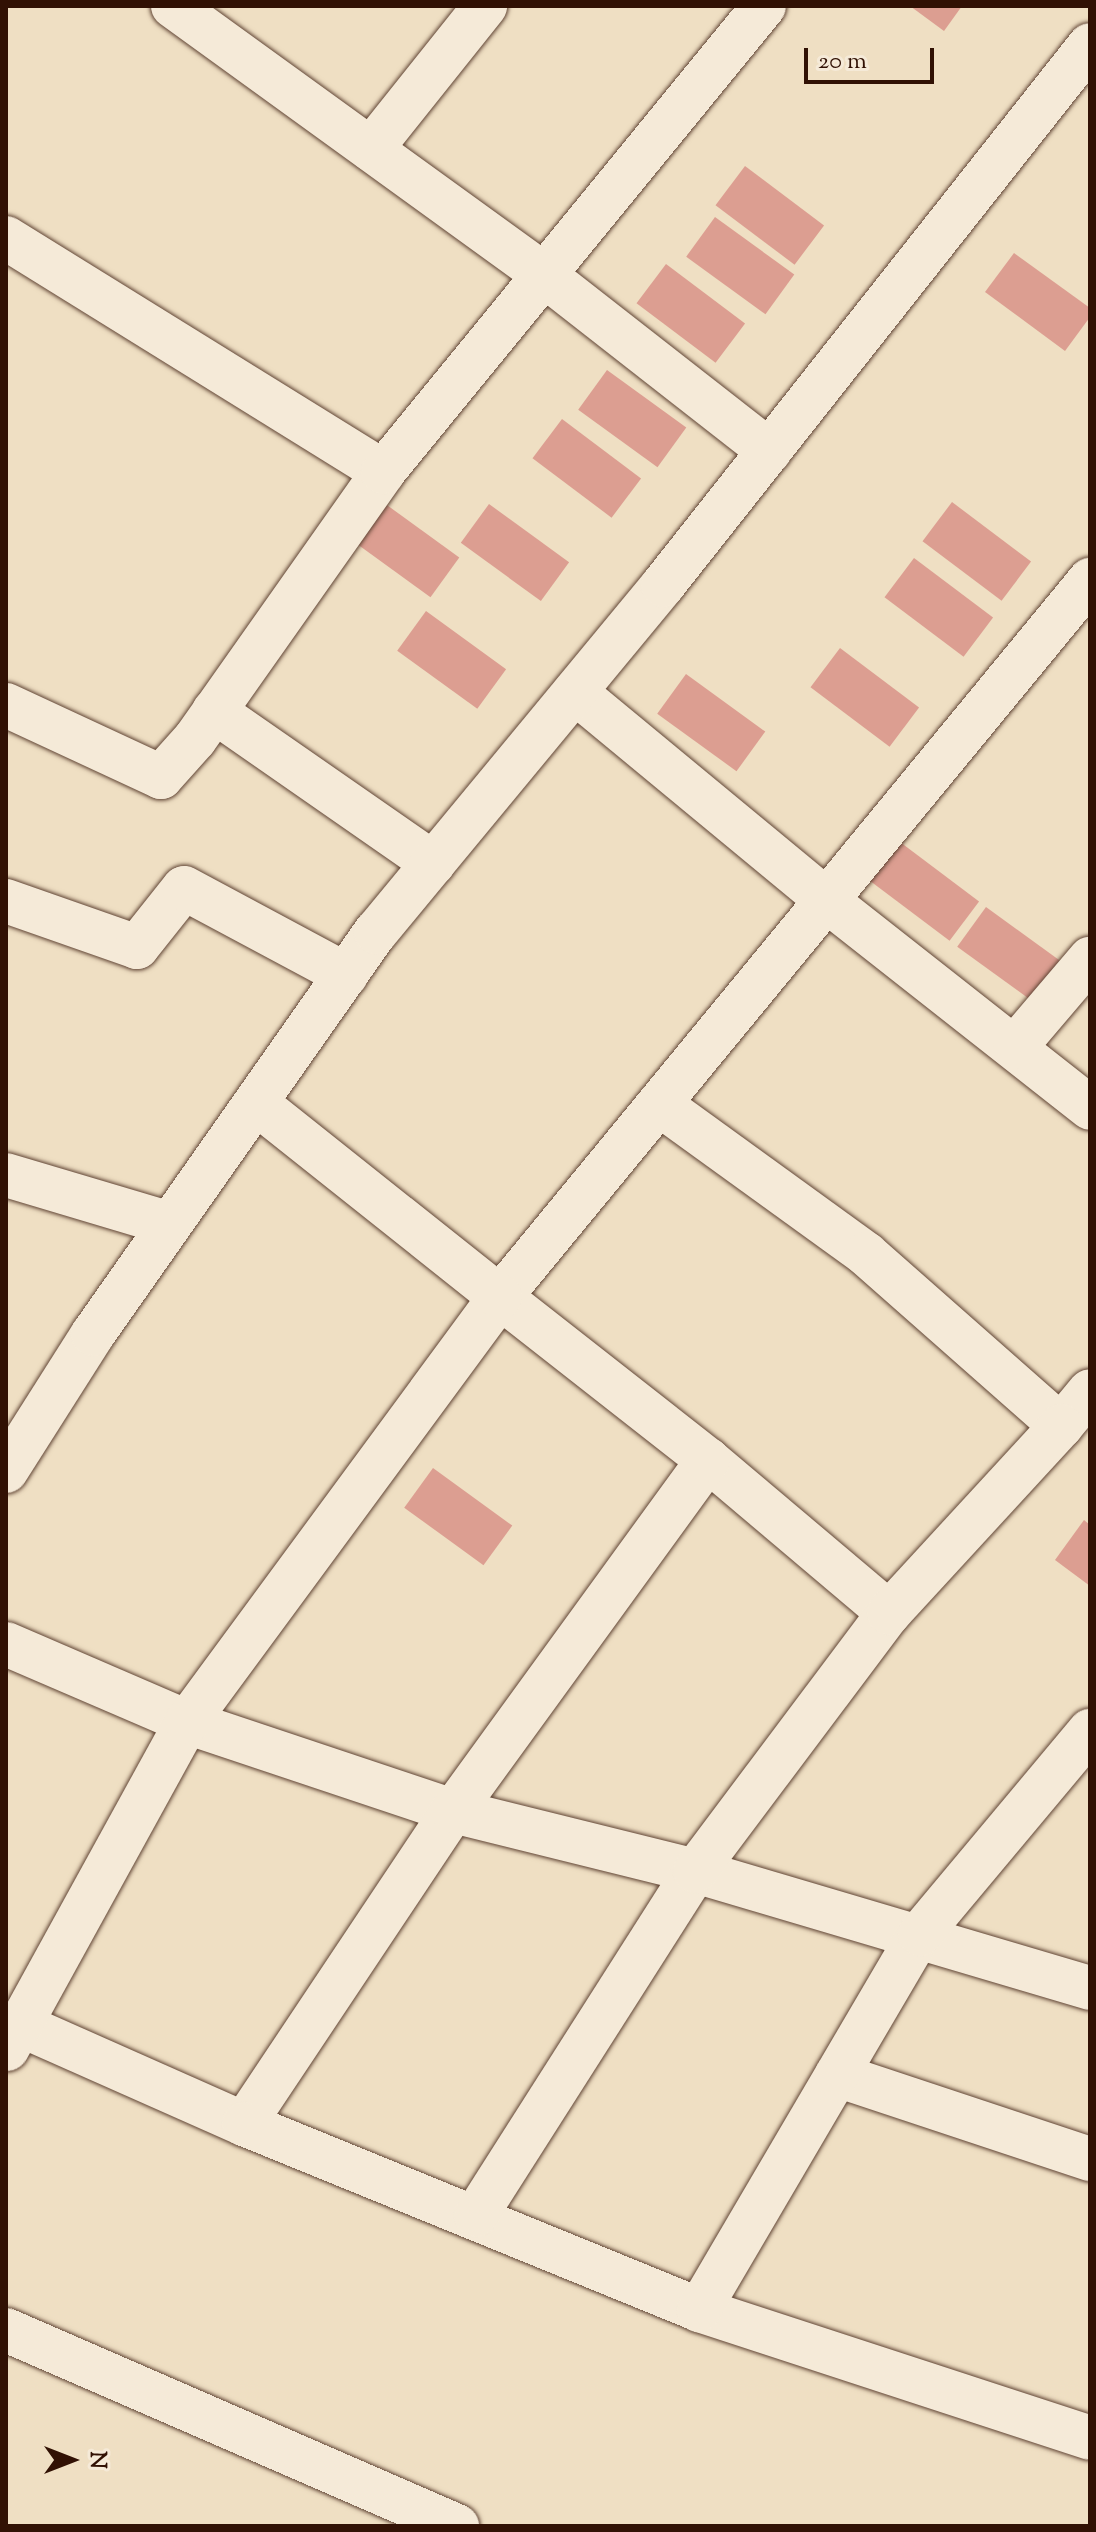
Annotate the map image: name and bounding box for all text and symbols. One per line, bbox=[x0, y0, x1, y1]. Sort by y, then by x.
scale bar bbox=[808, 32, 938, 82]
text: 20 m bbox=[818, 45, 867, 79]
north arrow bbox=[32, 2420, 112, 2500]
text: N bbox=[80, 2451, 112, 2469]

